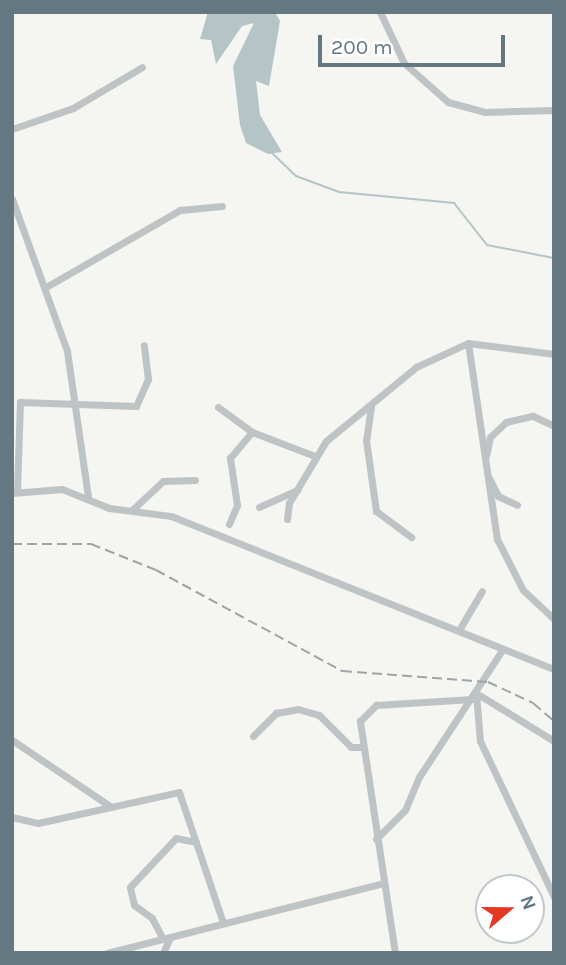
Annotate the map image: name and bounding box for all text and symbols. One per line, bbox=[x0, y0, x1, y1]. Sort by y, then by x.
scale bar bbox=[321, 21, 508, 65]
text: 200 m bbox=[331, 35, 393, 59]
north arrow bbox=[475, 874, 545, 944]
text: N bbox=[515, 892, 541, 913]

